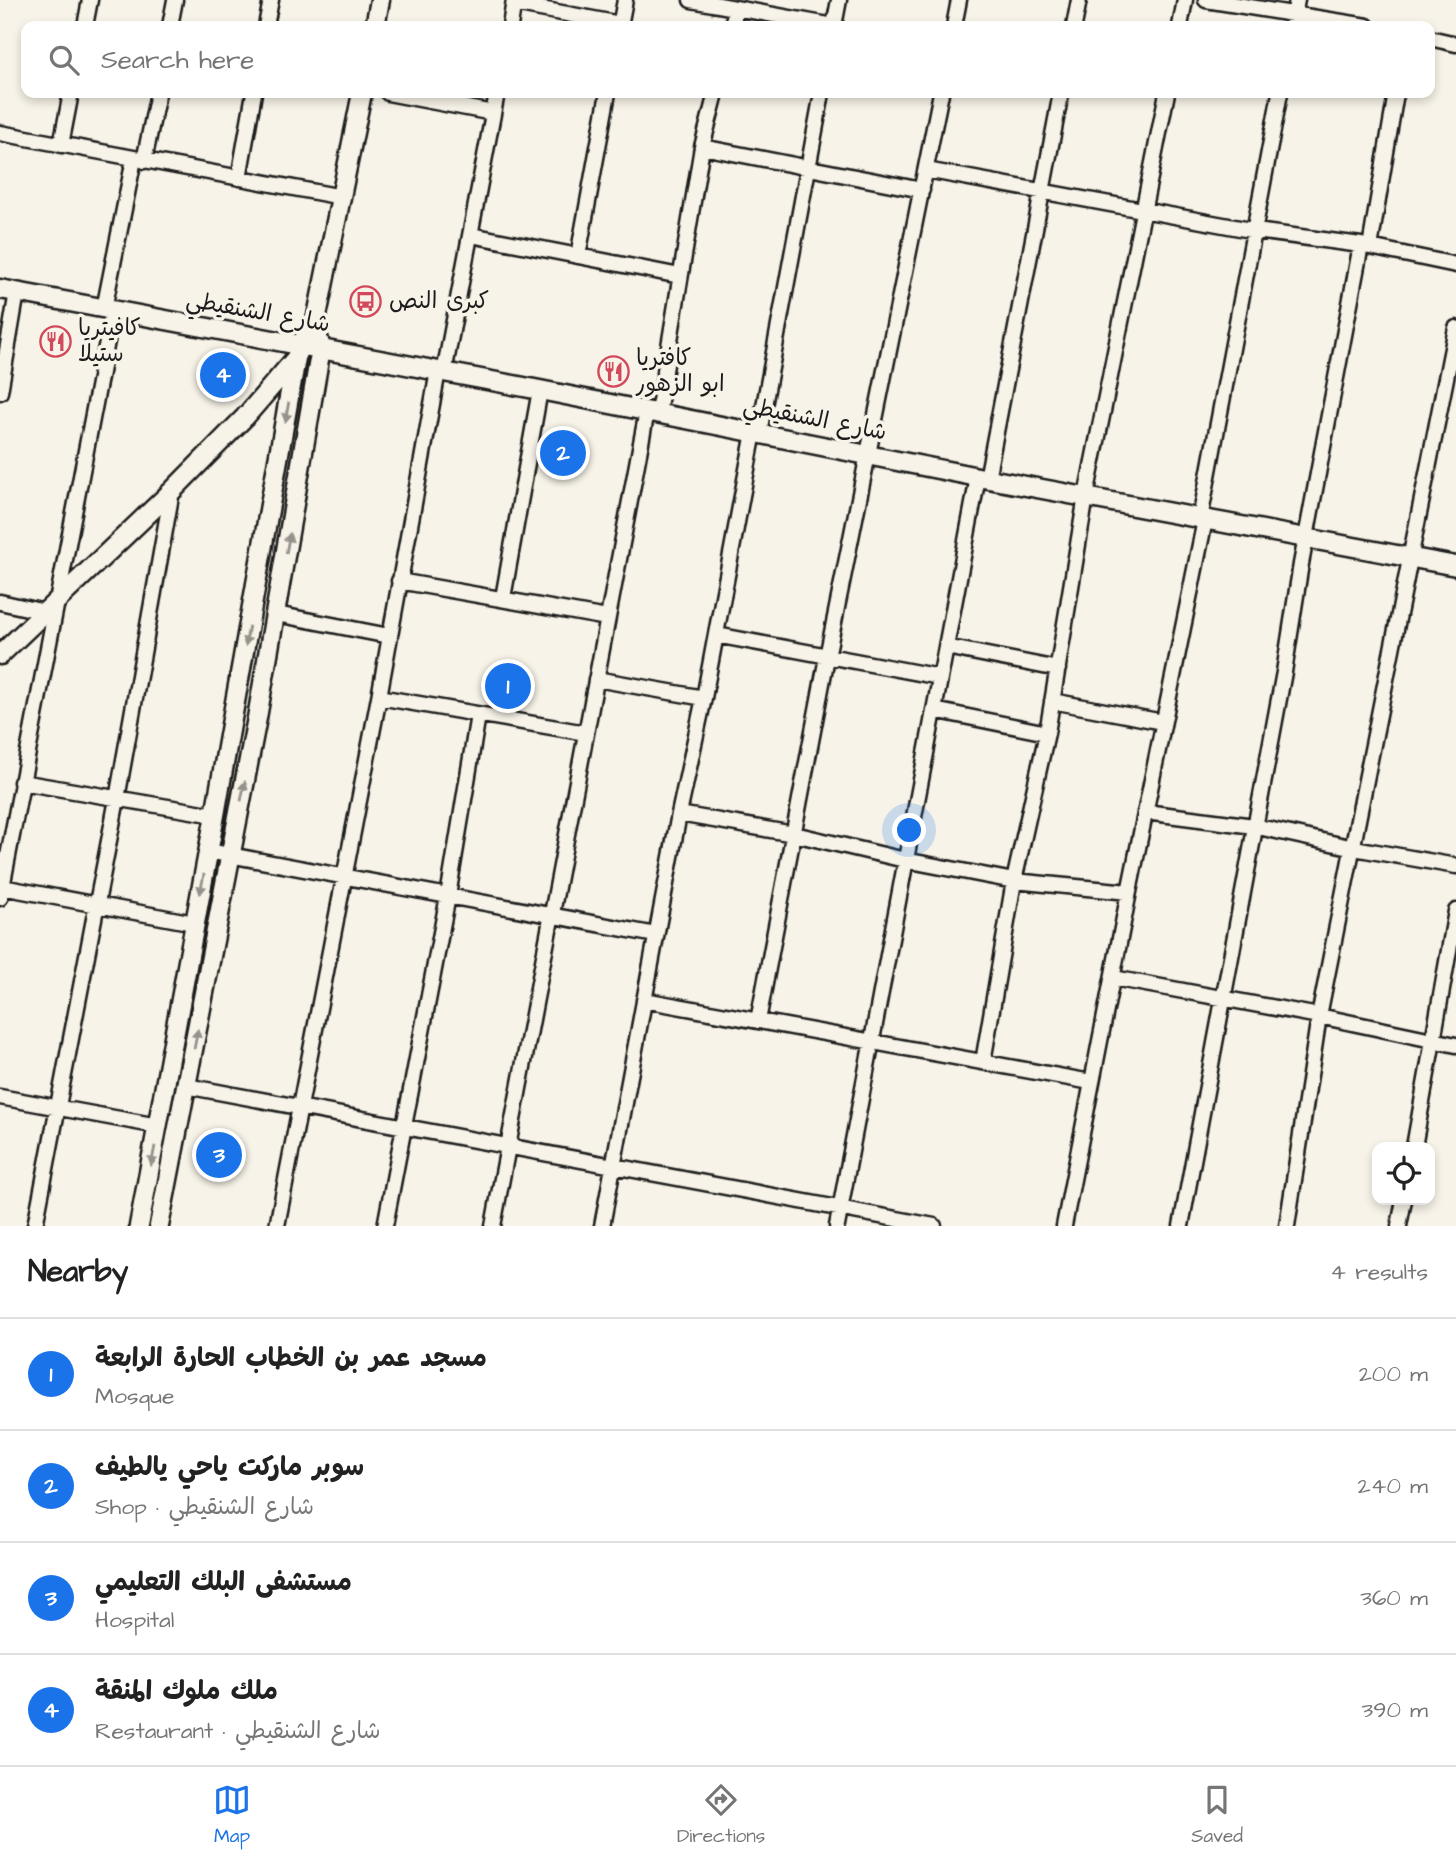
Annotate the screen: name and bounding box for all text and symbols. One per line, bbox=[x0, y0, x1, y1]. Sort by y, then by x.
search box bbox=[21, 21, 1435, 98]
icon: search bbox=[45, 41, 83, 79]
text: Search here bbox=[101, 42, 254, 78]
street label: شارع الشنقيطي bbox=[183, 284, 332, 344]
bus stop icon: كبرى النص bbox=[349, 284, 383, 318]
place label: كبرى النص bbox=[389, 285, 489, 317]
place label: كافيتريا ستيلا bbox=[78, 312, 141, 370]
restaurant icon: كافيتريا ستيلا bbox=[38, 324, 72, 358]
place label: كافتريا ابو الزهور bbox=[635, 342, 725, 400]
pin: 4 bbox=[200, 349, 246, 401]
restaurant icon: كافتريا ابو الزهور bbox=[596, 354, 630, 388]
street label: شارع الشنقيطي bbox=[740, 389, 889, 453]
one-way arrow bbox=[281, 401, 292, 423]
pin: 2 bbox=[540, 427, 586, 479]
one-way arrow bbox=[283, 532, 294, 554]
one-way arrow bbox=[241, 625, 252, 647]
pin: 1 bbox=[485, 660, 531, 712]
one-way arrow bbox=[238, 780, 249, 802]
your location bbox=[892, 813, 926, 847]
one-way arrow bbox=[196, 873, 207, 895]
one-way arrow bbox=[190, 1028, 201, 1050]
pin: 3 bbox=[196, 1129, 242, 1181]
map controls bbox=[1372, 1142, 1435, 1205]
button: locate bbox=[1372, 1142, 1435, 1205]
one-way arrow bbox=[147, 1145, 158, 1167]
text: Nearby bbox=[28, 1251, 128, 1293]
text: 4 results bbox=[1330, 1256, 1428, 1288]
text: مسجد عمر بن الخطاب الحارة الرابعة bbox=[95, 1340, 487, 1376]
text: 1 bbox=[50, 1358, 52, 1390]
text: 200 m bbox=[1359, 1358, 1428, 1390]
text: Mosque bbox=[95, 1380, 174, 1412]
text: سوبر ماركت ياحي يالطيف bbox=[95, 1449, 364, 1485]
text: 2 bbox=[44, 1470, 58, 1502]
text: 240 m bbox=[1358, 1470, 1428, 1502]
text: Shop · شارع الشنقيطي bbox=[95, 1491, 314, 1523]
text: مستشفى البلك التعليمي bbox=[95, 1564, 352, 1600]
text: 3 bbox=[45, 1582, 57, 1614]
text: 360 m bbox=[1360, 1582, 1428, 1614]
text: Hospital bbox=[95, 1604, 174, 1636]
text: ملك ملوك المنقة bbox=[95, 1673, 278, 1709]
text: 4 bbox=[43, 1694, 59, 1726]
text: 390 m bbox=[1362, 1694, 1428, 1726]
text: Restaurant · شارع الشنقيطي bbox=[95, 1715, 380, 1747]
tab: Map bbox=[213, 1781, 251, 1850]
tab: Directions bbox=[677, 1781, 765, 1850]
tab: Saved bbox=[1191, 1781, 1243, 1850]

